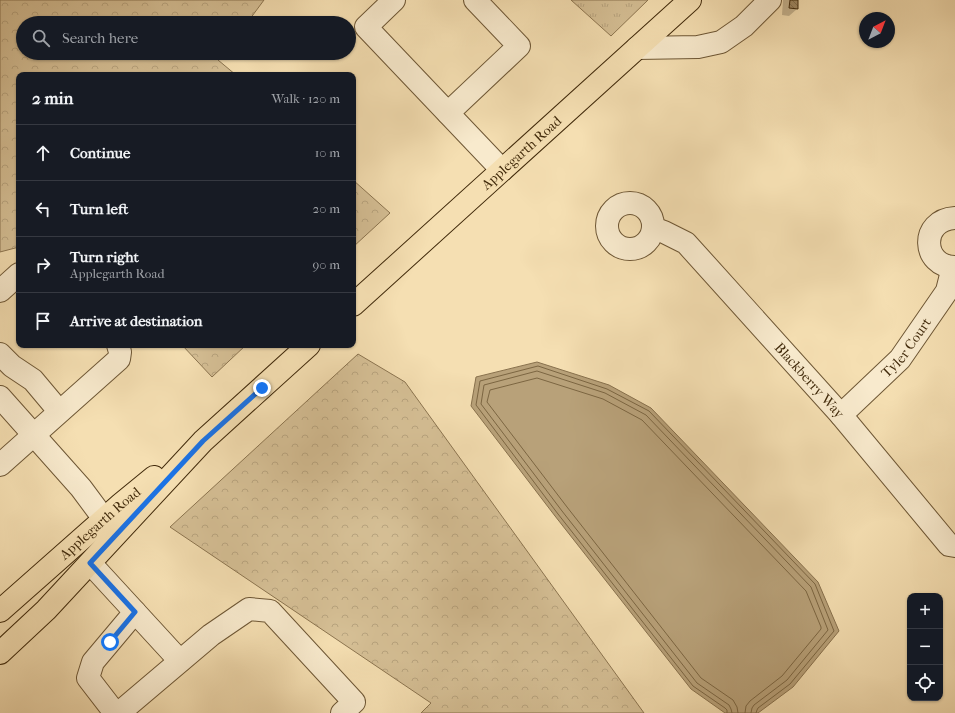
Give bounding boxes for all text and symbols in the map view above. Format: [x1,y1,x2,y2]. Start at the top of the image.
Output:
north arrow [859,12,895,48]
search box [16,16,356,60]
icon: search [30,27,52,49]
text: Search here [62,29,138,47]
text: 2 min [32,88,73,108]
text: Walk · 120 m [272,91,340,106]
street label: Applegarth Road [477,112,565,194]
icon: ahead [32,142,54,164]
text: Continue [70,144,130,162]
text: 10 m [315,145,340,160]
icon: left [32,198,54,220]
text: Turn left [70,200,128,218]
text: 20 m [313,201,340,216]
text: Turn right [70,248,139,266]
icon: right [32,254,54,276]
text: 90 m [312,257,340,272]
text: Applegarth Road [70,266,165,281]
icon: arrive [32,310,54,332]
text: Arrive at destination [70,312,202,330]
street label: Tyler Court [877,314,935,381]
street label: Blackberry Way [771,339,848,422]
route end [253,379,271,397]
street label: Applegarth Road [55,483,144,564]
map controls [907,593,943,701]
button: + [907,593,943,629]
button: − [907,629,943,665]
route start [101,633,119,651]
button: locate [907,665,943,701]

